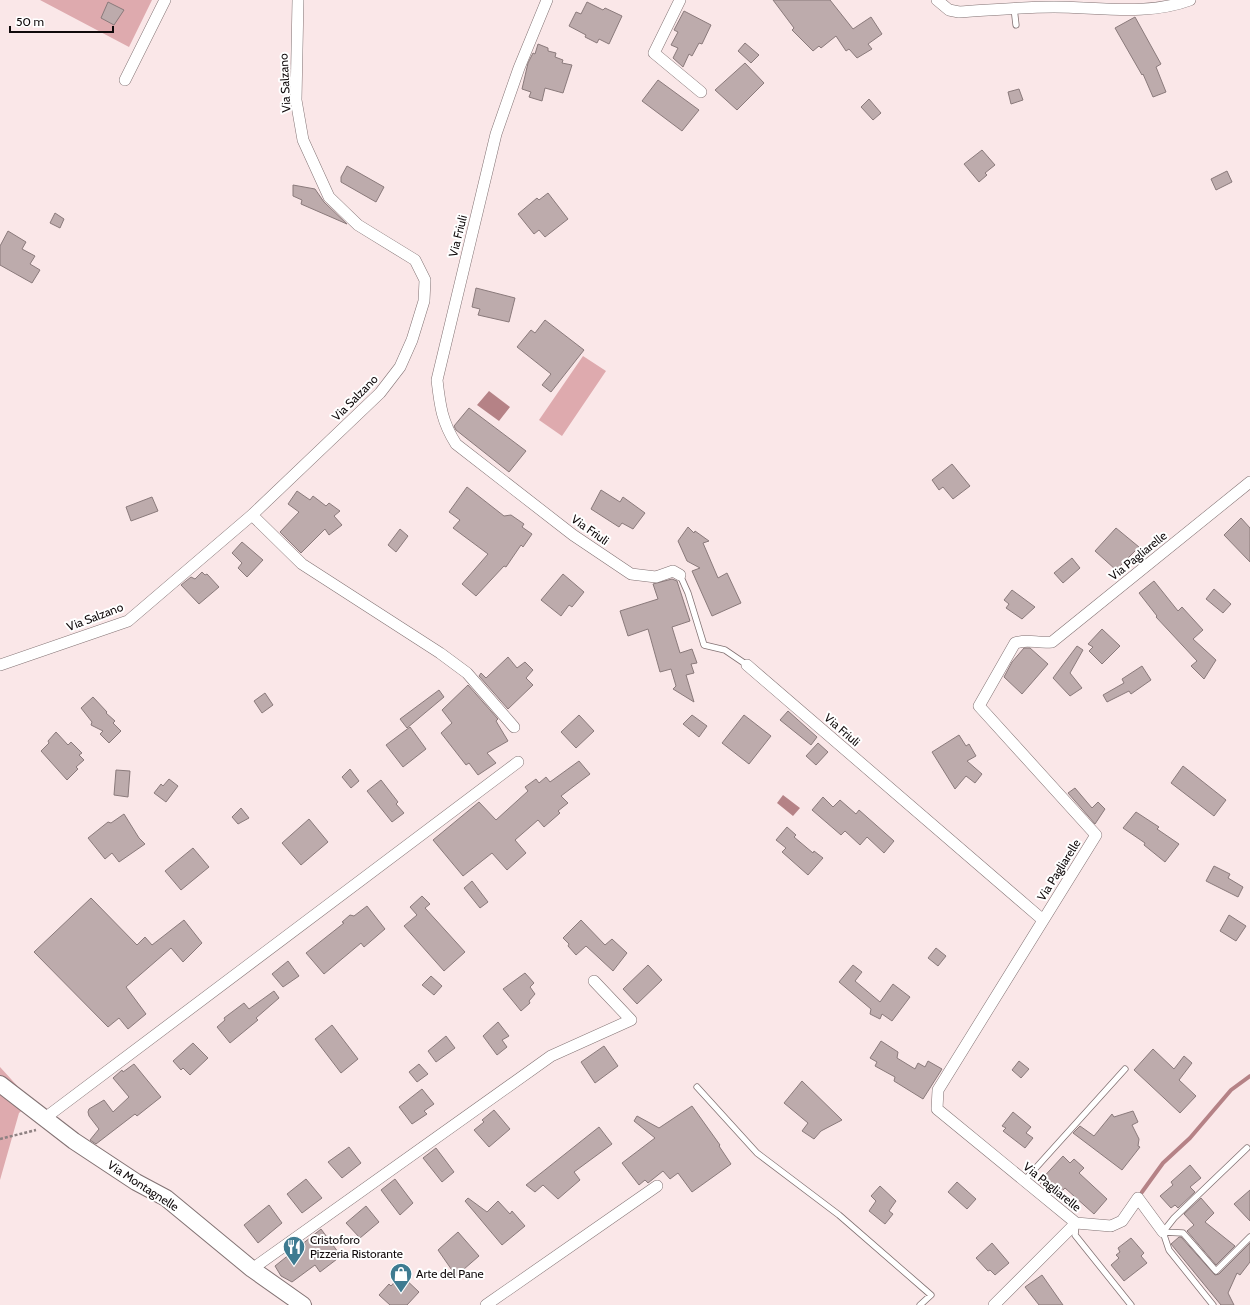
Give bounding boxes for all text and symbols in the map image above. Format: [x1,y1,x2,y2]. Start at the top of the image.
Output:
scale bar [10,8,113,34]
text: 50 m [16,14,44,29]
street label: Via Salzano [275,53,294,113]
street label: Via Friuli [445,213,470,258]
street label: Via Salzano [328,371,381,424]
street label: Via Friuli [569,511,612,548]
street label: Via Pagliarelle [1106,528,1170,583]
street label: Via Salzano [65,599,125,634]
street label: Via Friuli [821,710,863,749]
street label: Via Pagliarelle [1034,836,1083,903]
street label: Via Montagnelle [105,1157,182,1214]
street label: Via Pagliarelle [1020,1159,1084,1214]
place label: Cristoforo Pizzeria Ristorante [310,1232,403,1261]
restaurant icon: Cristoforo Pizzeria Ristorante [281,1234,307,1267]
shop icon: Arte del Pane [388,1261,414,1294]
place label: Arte del Pane [416,1266,484,1281]

